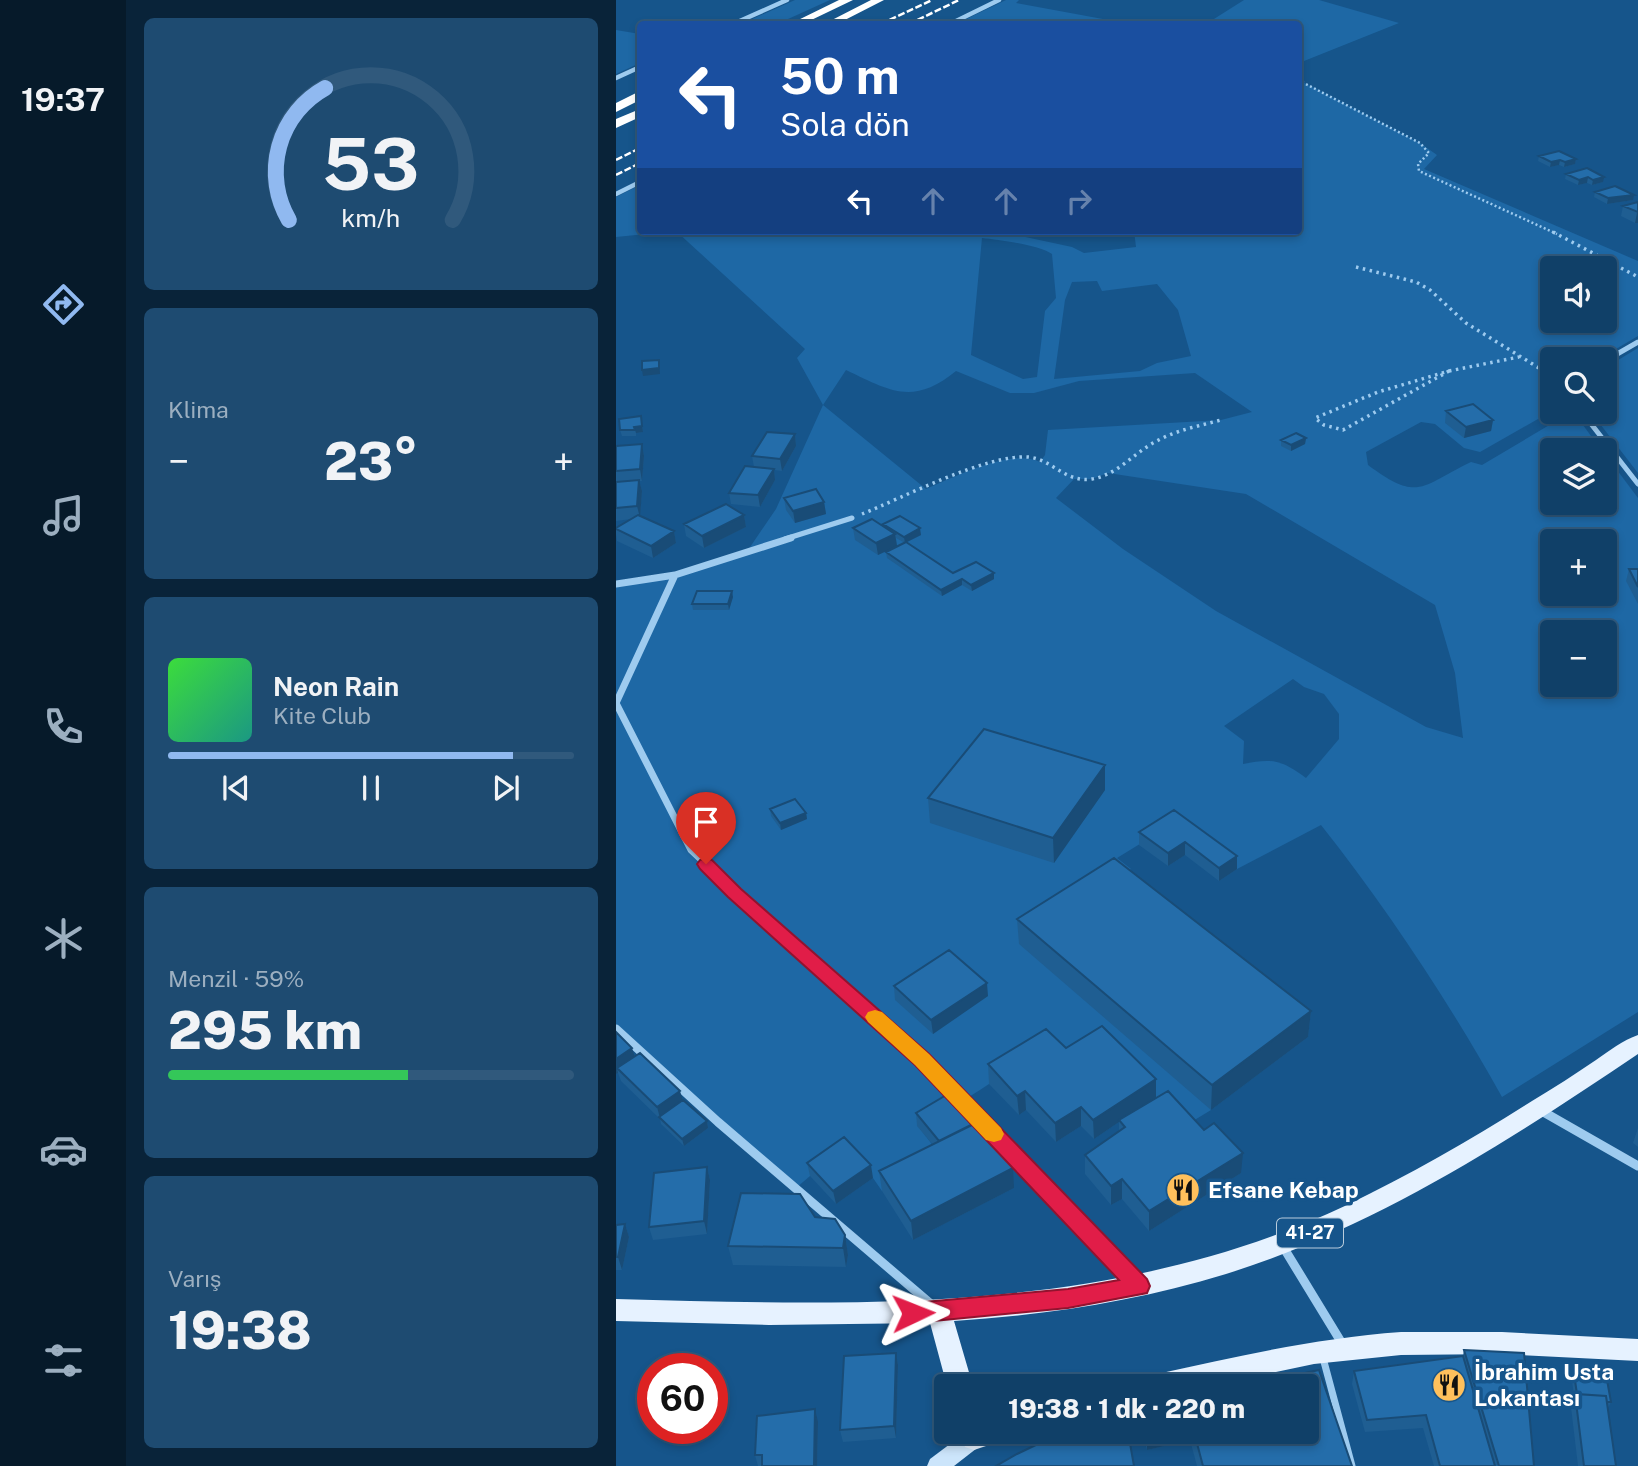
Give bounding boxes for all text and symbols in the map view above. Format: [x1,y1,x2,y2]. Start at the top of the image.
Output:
text: 50 m [780,47,900,105]
icon: left [665,49,756,140]
text: 19:37 [21,81,105,118]
text: Sola dön [780,106,910,143]
text: 53 [322,121,420,206]
icon: left [841,182,879,220]
icon: ahead [914,182,952,220]
icon: ahead [987,182,1025,220]
icon: right [1060,182,1098,220]
text: km/h [342,203,400,233]
map controls [1540,256,1617,697]
button: sound [1540,256,1617,333]
icon: directions [39,280,88,329]
button: search [1540,347,1617,424]
text: Klima [168,396,229,423]
text: 23° [324,431,418,492]
button: layers [1540,438,1617,515]
text: − [168,439,189,484]
text: + [553,439,574,484]
icon: music [39,491,88,540]
button: + [1540,529,1617,606]
button: − [1540,620,1617,697]
text: Neon Rain [273,671,399,702]
icon: phone [39,702,88,751]
text: Kite Club [273,702,371,729]
icon: previous [217,769,255,807]
icon: pause [352,769,390,807]
icon: next [487,769,525,807]
pin [676,792,736,864]
icon: arrive [687,803,725,841]
icon: climate [39,914,88,963]
text: Menzil · 59% [168,965,304,992]
text: 295 km [168,1000,362,1061]
icon: car [39,1125,88,1174]
restaurant icon: Efsane Kebap [1164,1171,1202,1209]
place label: Efsane Kebap [1208,1176,1359,1203]
road number: 41-27 [1277,1218,1343,1248]
text: Varış [168,1265,221,1292]
position arrow [876,1276,950,1350]
text: 19:38 [168,1300,312,1361]
icon: filters [39,1336,88,1385]
speed limit sign: 60 [637,1353,728,1444]
place label: İbrahim Usta Lokantası [1474,1358,1614,1411]
restaurant icon: İbrahim Usta Lokantası [1430,1366,1468,1404]
text: 19:38 · 1 dk · 220 m [1008,1393,1245,1424]

